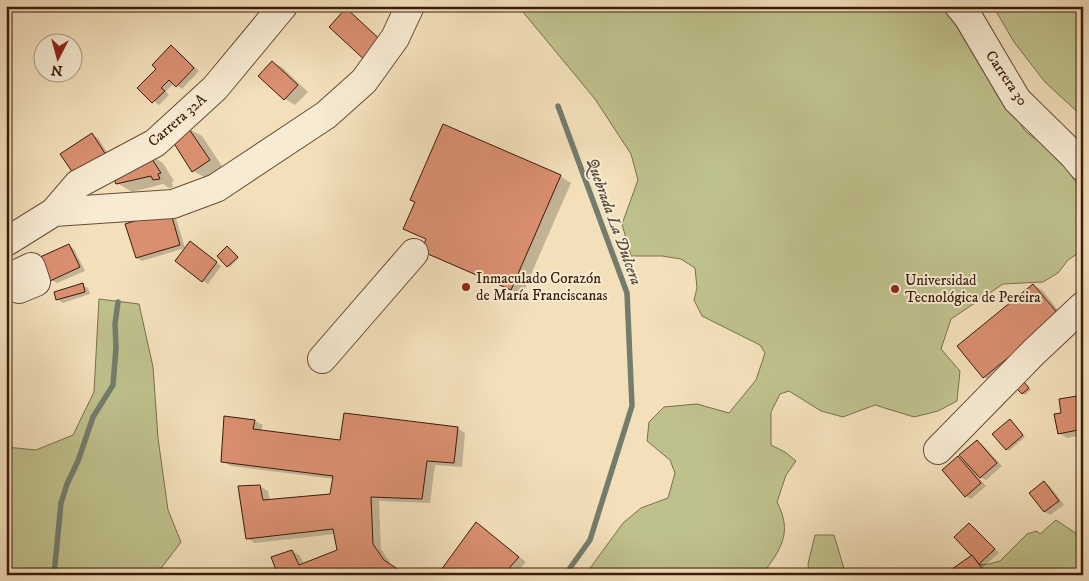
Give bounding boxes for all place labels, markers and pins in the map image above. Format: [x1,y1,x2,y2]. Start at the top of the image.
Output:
place label: Inmaculado Corazón de María Franciscanas [476,269,608,305]
place label: Universidad Tecnológica de Pereira [905,271,1041,307]
marker: Inmaculado Corazón de María Franciscanas [460,281,472,293]
marker: Universidad Tecnológica de Pereira [889,283,901,295]

